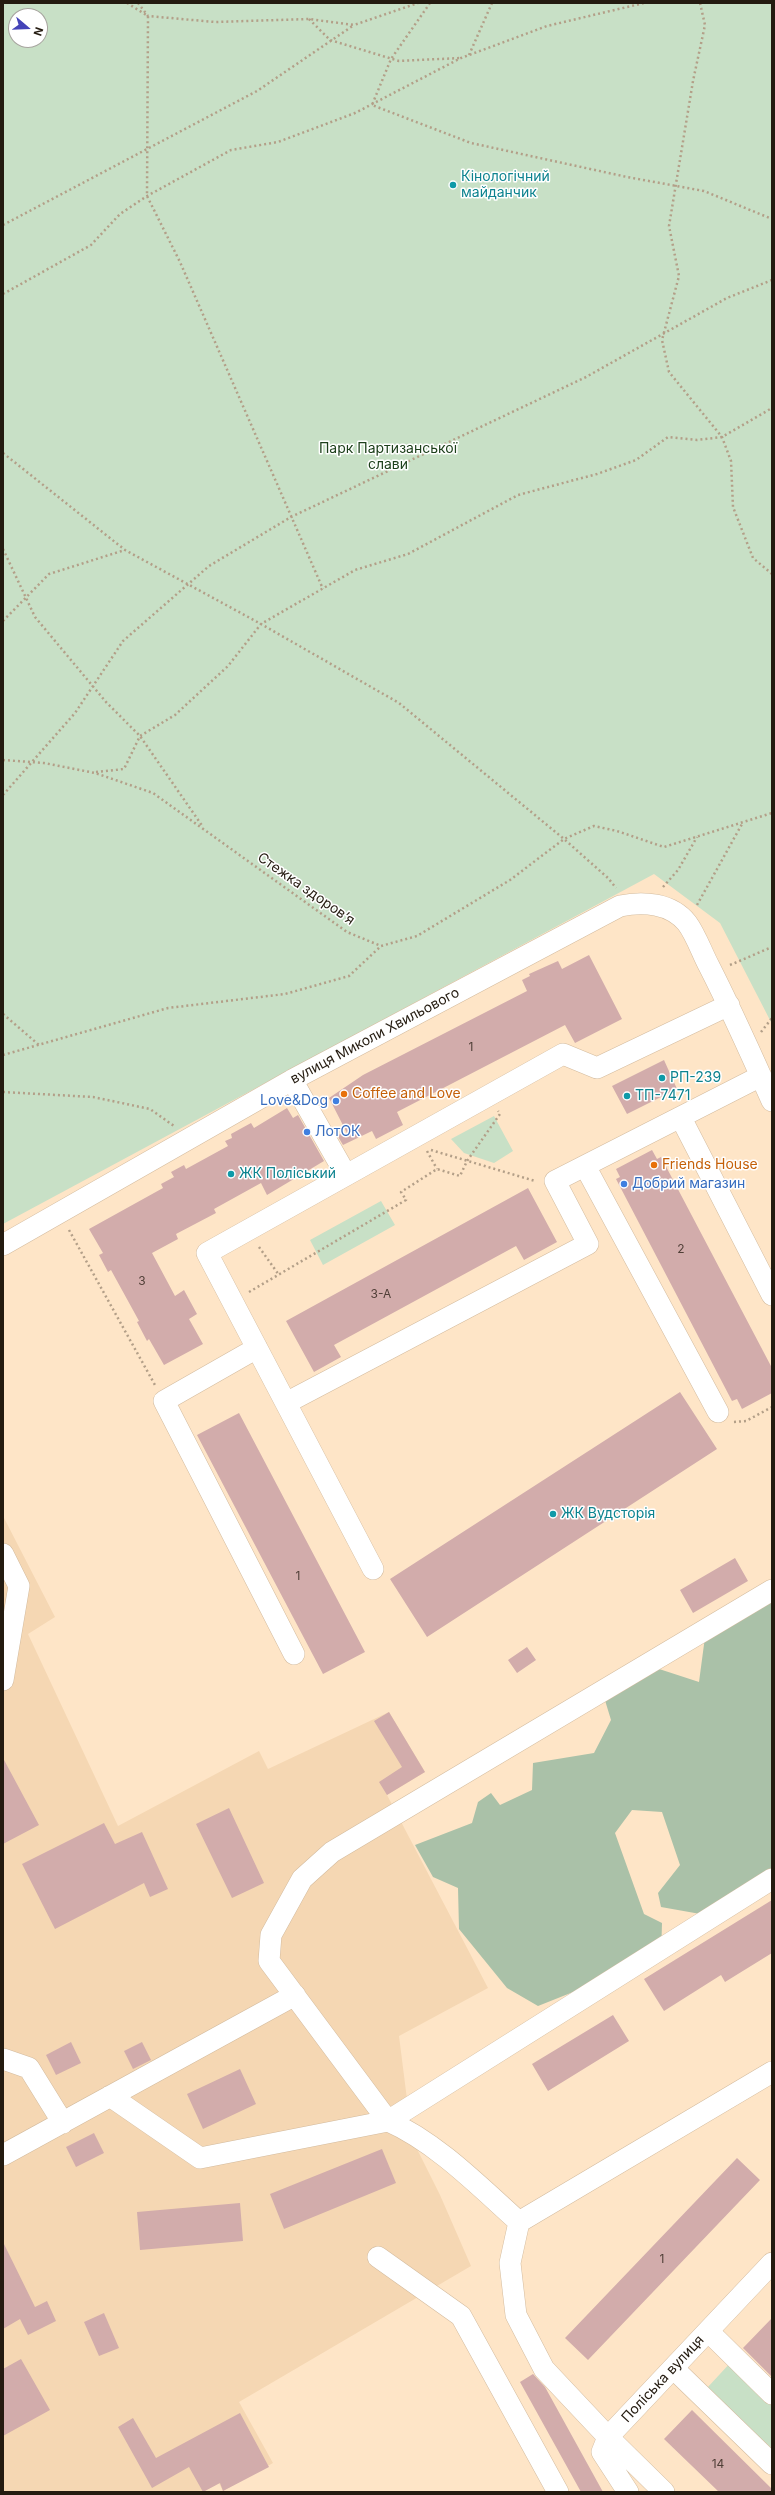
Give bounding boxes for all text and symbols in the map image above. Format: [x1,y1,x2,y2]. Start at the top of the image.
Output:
north arrow [8,8,48,48]
text: N [30,25,46,38]
place label: Кінологічний майданчик [461,169,550,202]
marker: Кінологічний майданчик [448,180,458,190]
park label: Парк Партизанської слави [319,441,457,474]
street label: Стежка здоров’я [254,849,358,929]
street label: вулиця Миколи Хвильового [288,984,462,1088]
house number: 1 [469,1040,473,1054]
place label: РП-239 [670,1070,721,1086]
marker: РП-239 [657,1073,667,1083]
place label: Coffee and Love [352,1086,461,1102]
place label: ТП-7471 [635,1088,690,1104]
marker: Coffee and Love [339,1089,349,1099]
marker: ТП-7471 [622,1091,632,1101]
place label: Love&Dog [260,1093,328,1109]
marker: Love&Dog [331,1096,341,1106]
place label: ЛотОК [315,1124,360,1140]
marker: ЛотОК [302,1127,312,1137]
place label: Friends House [662,1157,758,1173]
marker: Friends House [649,1160,659,1170]
place label: ЖК Поліський [239,1166,336,1182]
marker: ЖК Поліський [226,1169,236,1179]
place label: Добрий магазин [632,1176,745,1192]
marker: Добрий магазин [619,1179,629,1189]
house number: 2 [677,1242,685,1256]
house number: 3 [138,1274,146,1288]
house number: 3-А [371,1287,391,1301]
place label: ЖК Вудсторія [561,1506,655,1522]
marker: ЖК Вудсторія [548,1509,558,1519]
house number: 1 [296,1569,300,1583]
house number: 1 [660,2252,664,2266]
street label: Поліська вулиця [618,2332,708,2426]
house number: 14 [712,2457,724,2471]

